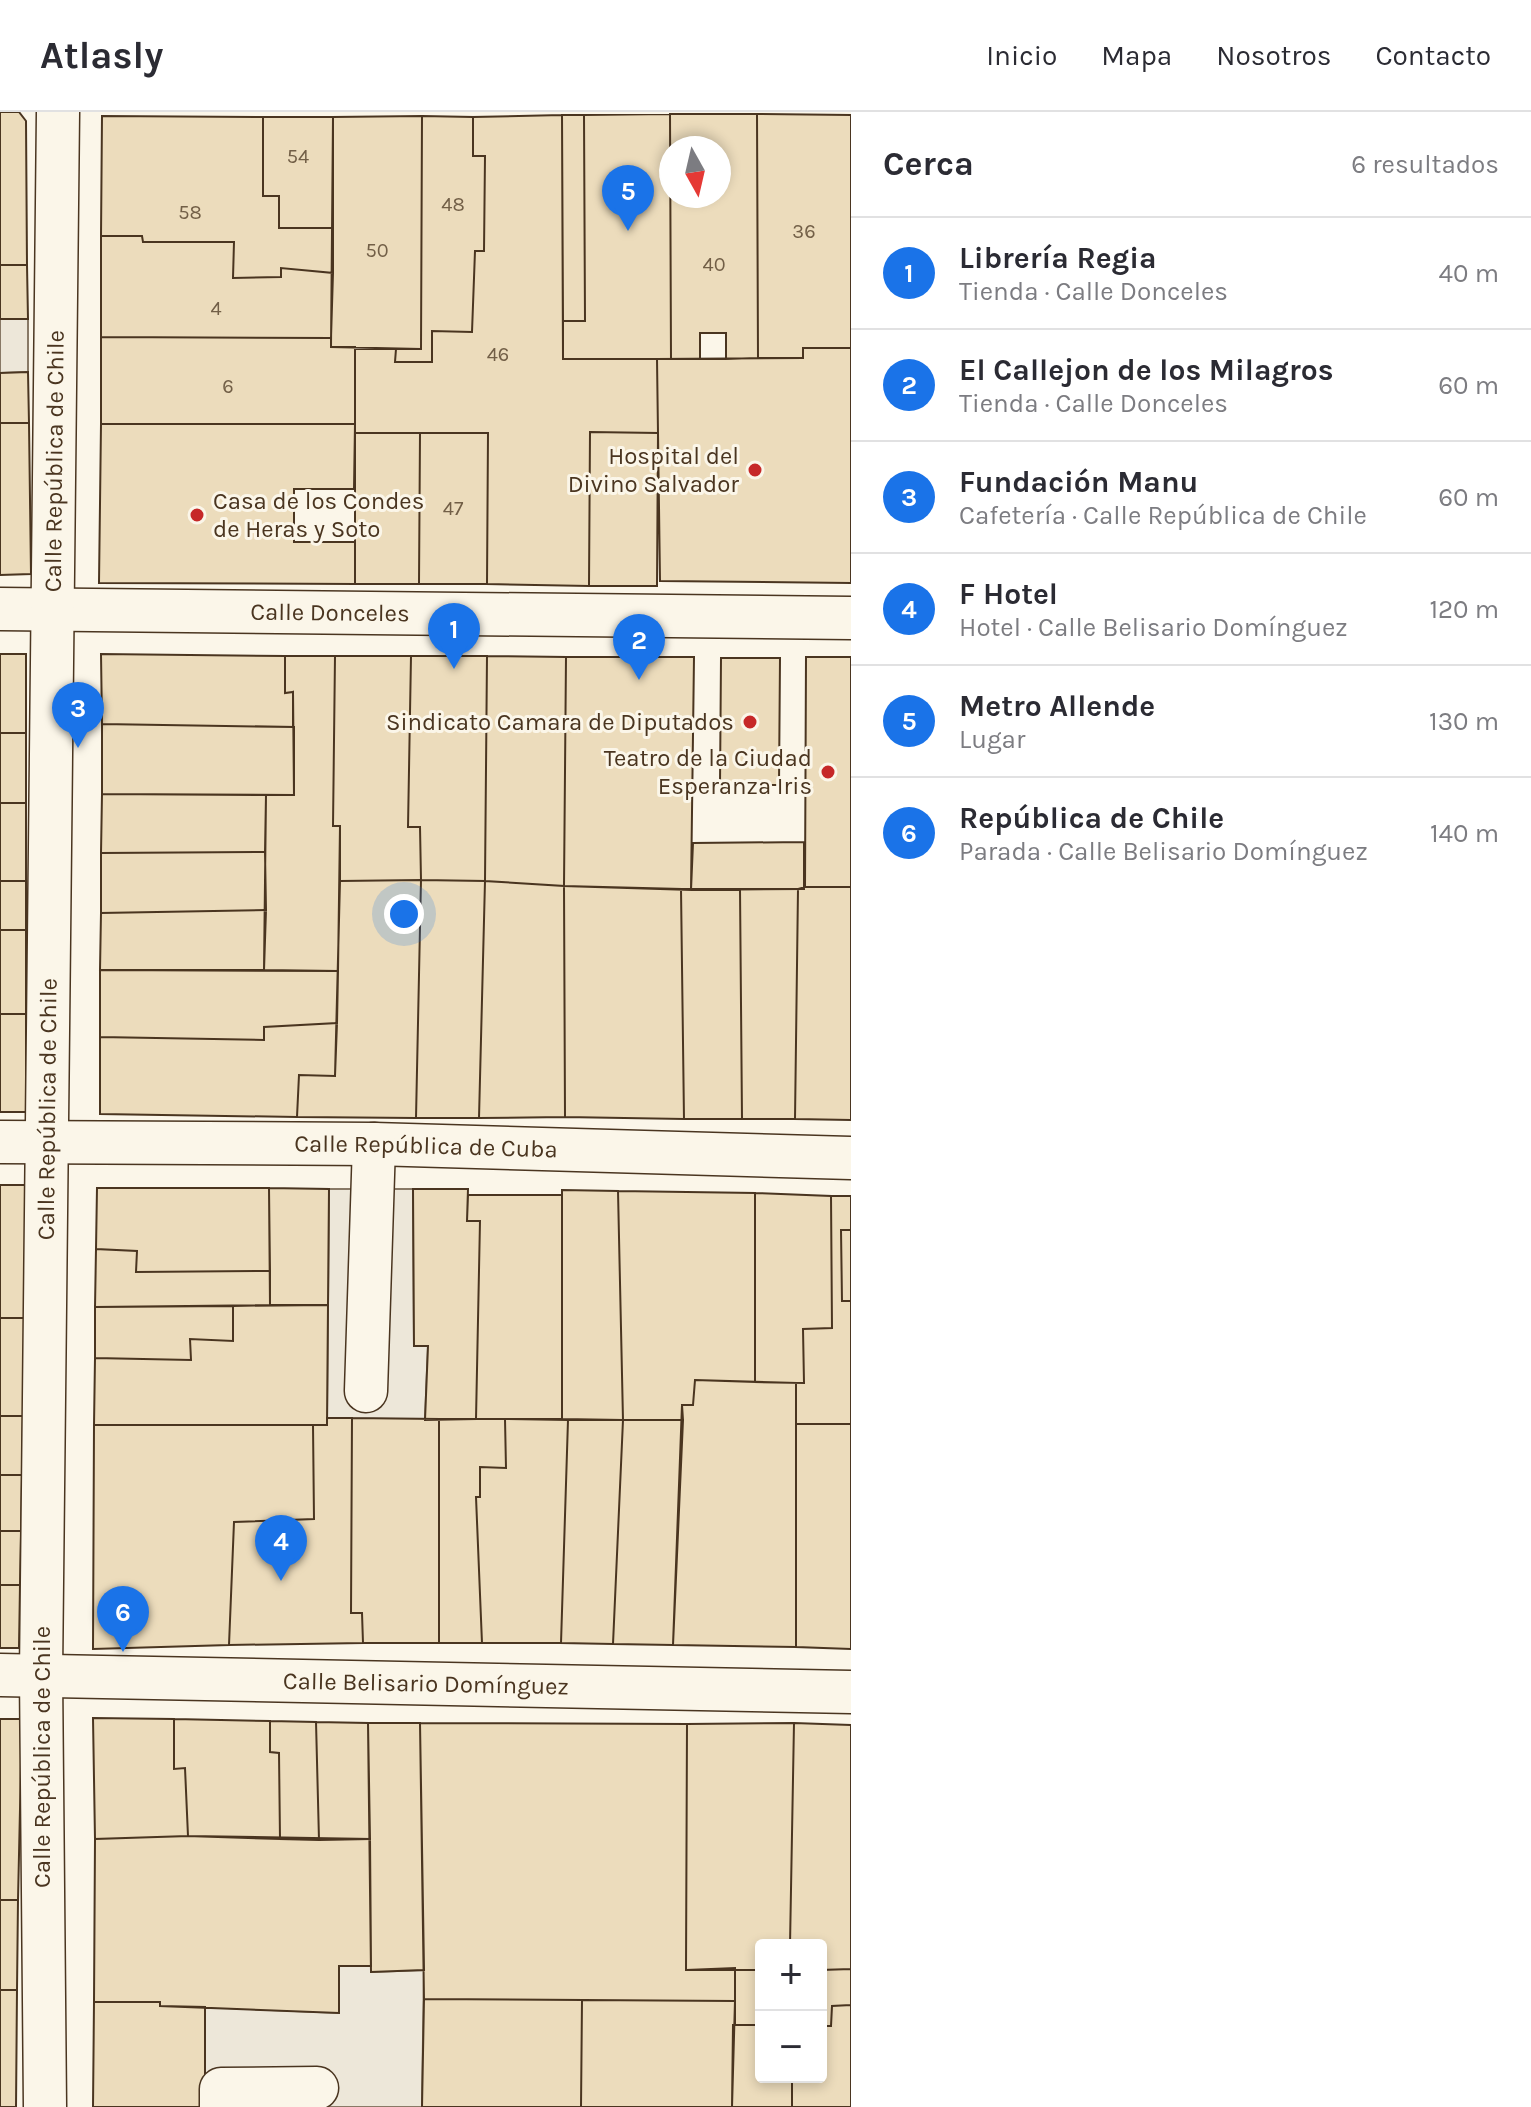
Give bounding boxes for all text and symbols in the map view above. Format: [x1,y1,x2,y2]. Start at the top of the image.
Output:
text: Atlasly [40,33,163,78]
text: Inicio [986,39,1057,72]
text: Mapa [1101,39,1172,72]
text: Nosotros [1216,39,1331,72]
text: Contacto [1375,39,1491,72]
north arrow [659,136,731,208]
text: Cerca [883,144,974,184]
house number: 54 [287,145,309,168]
text: 6 resultados [1351,149,1499,180]
pin: 5 [602,165,654,231]
house number: 48 [441,193,465,216]
house number: 58 [178,201,202,224]
house number: 36 [792,220,816,243]
house number: 50 [365,239,389,262]
text: Librería Regia [959,240,1157,276]
house number: 40 [702,253,726,276]
text: 1 [904,258,914,289]
text: 40 m [1439,258,1499,289]
text: Tienda · Calle Donceles [959,276,1228,307]
house number: 4 [210,297,222,320]
street label: Calle República de Chile [39,330,70,592]
house number: 46 [487,343,509,366]
text: El Callejon de los Milagros [959,352,1334,388]
text: 2 [901,370,917,401]
text: 60 m [1438,370,1499,401]
house number: 6 [222,375,234,398]
text: Tienda · Calle Donceles [959,388,1228,419]
place label: Hospital del Divino Salvador [568,442,739,498]
marker: Hospital del Divino Salvador [746,461,764,479]
text: Fundación Manu [959,464,1198,500]
text: 3 [901,482,917,513]
text: 60 m [1438,482,1499,513]
place label: Casa de los Condes de Heras y Soto [213,487,424,543]
house number: 47 [443,497,464,520]
text: Cafetería · Calle República de Chile [959,500,1367,531]
marker: Casa de los Condes de Heras y Soto [188,506,206,524]
text: F Hotel [959,576,1058,612]
text: 4 [901,594,917,625]
text: 120 m [1429,594,1499,625]
street label: Calle Donceles [250,598,410,627]
pin: 1 [428,603,480,669]
text: Hotel · Calle Belisario Domínguez [959,612,1348,643]
pin: 2 [613,614,665,680]
pin: 3 [52,682,104,748]
text: Metro Allende [959,688,1155,724]
text: 5 [901,706,917,737]
text: 130 m [1429,706,1499,737]
place label: Sindicato Camara de Diputados [386,708,734,736]
marker: Sindicato Camara de Diputados [741,713,759,731]
text: Lugar [959,724,1025,755]
place label: Teatro de la Ciudad Esperanza Iris [604,744,812,800]
marker: Teatro de la Ciudad Esperanza Iris [819,763,837,781]
text: República de Chile [959,800,1224,836]
text: 6 [901,818,917,849]
text: 140 m [1430,818,1499,849]
text: Parada · Calle Belisario Domínguez [959,836,1368,867]
your location [384,894,424,934]
street label: Calle República de Chile [32,978,63,1240]
street label: Calle República de Cuba [294,1130,558,1163]
pin: 4 [255,1515,307,1581]
pin: 6 [97,1586,149,1652]
street label: Calle República de Chile [28,1626,56,1888]
street label: Calle Belisario Domínguez [283,1667,569,1700]
map controls [755,1939,827,2083]
button: + [755,1939,827,2011]
button: − [755,2011,827,2083]

